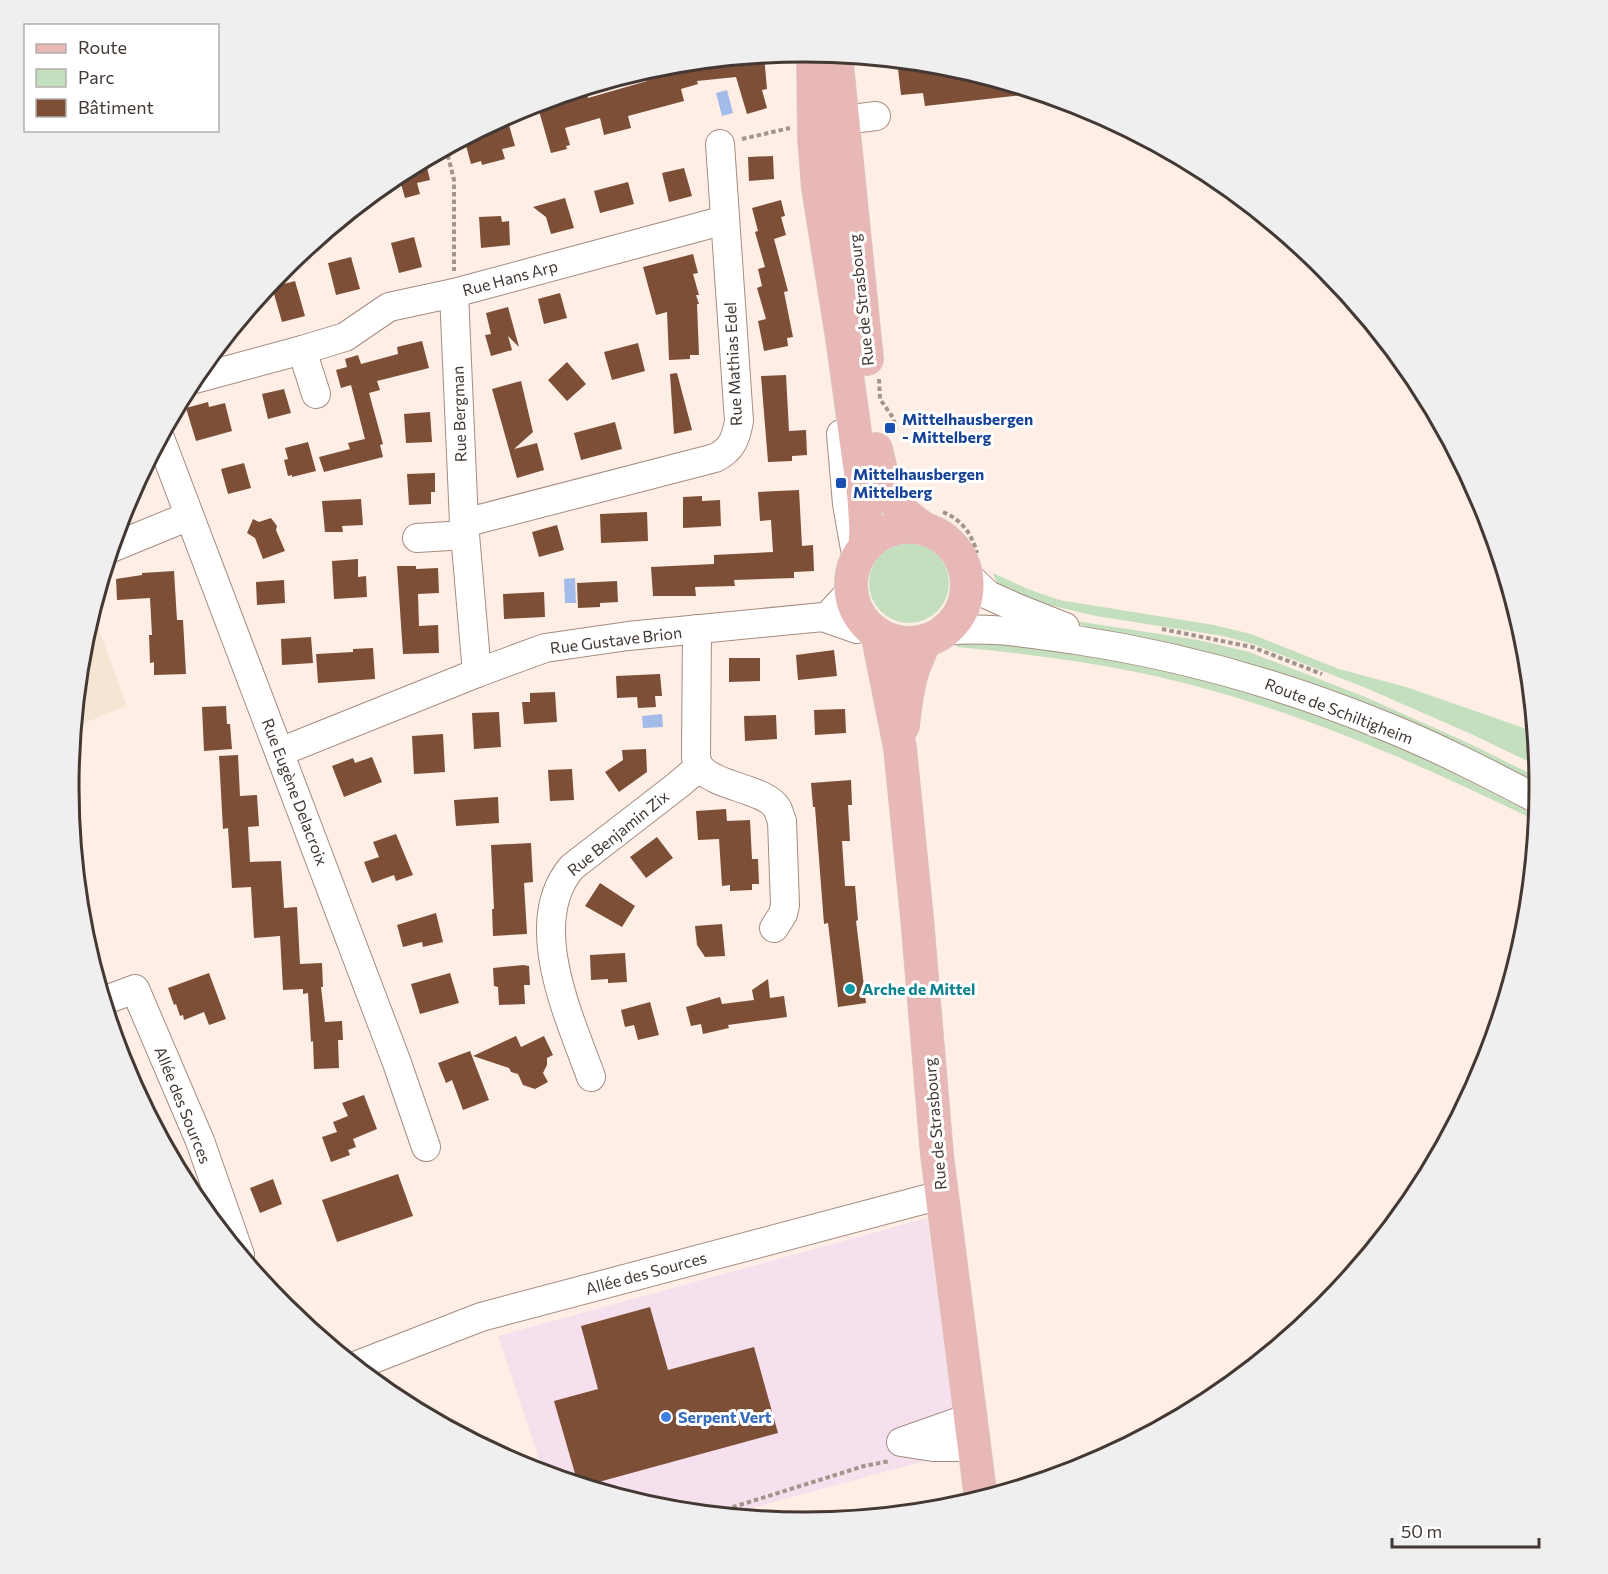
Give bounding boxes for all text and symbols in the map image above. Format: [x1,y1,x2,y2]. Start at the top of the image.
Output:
legend [24,24,219,132]
text: Route [78,36,127,58]
text: Parc [78,66,115,88]
text: Bâtiment [78,96,154,118]
street label: Rue de Strasbourg [844,233,877,367]
street label: Rue Hans Arp [460,256,560,299]
street label: Rue Mathias Edel [720,301,745,427]
street label: Rue Bergman [447,366,470,463]
place label: Mittelhausbergen - Mittelberg [902,409,1033,446]
marker: Mittelhausbergen - Mittelberg [883,421,897,435]
place label: Mittelhausbergen Mittelberg [853,464,984,501]
marker: Mittelhausbergen Mittelberg [834,476,848,490]
street label: Rue Gustave Brion [549,622,683,657]
street label: Route de Schiltigheim [1262,674,1416,748]
street label: Rue Eugène Delacroix [259,716,332,868]
street label: Rue Benjamin Zix [563,786,673,879]
place label: Arche de Mittel [862,979,975,998]
marker: Arche de Mittel [843,982,857,996]
street label: Allée des Sources [151,1043,216,1166]
street label: Rue de Strasbourg [919,1057,950,1191]
street label: Allée des Sources [583,1247,709,1298]
place label: Serpent Vert [678,1407,772,1426]
marker: Serpent Vert [659,1410,673,1424]
scale bar [1392,1511,1539,1549]
text: 50 m [1401,1520,1442,1542]

